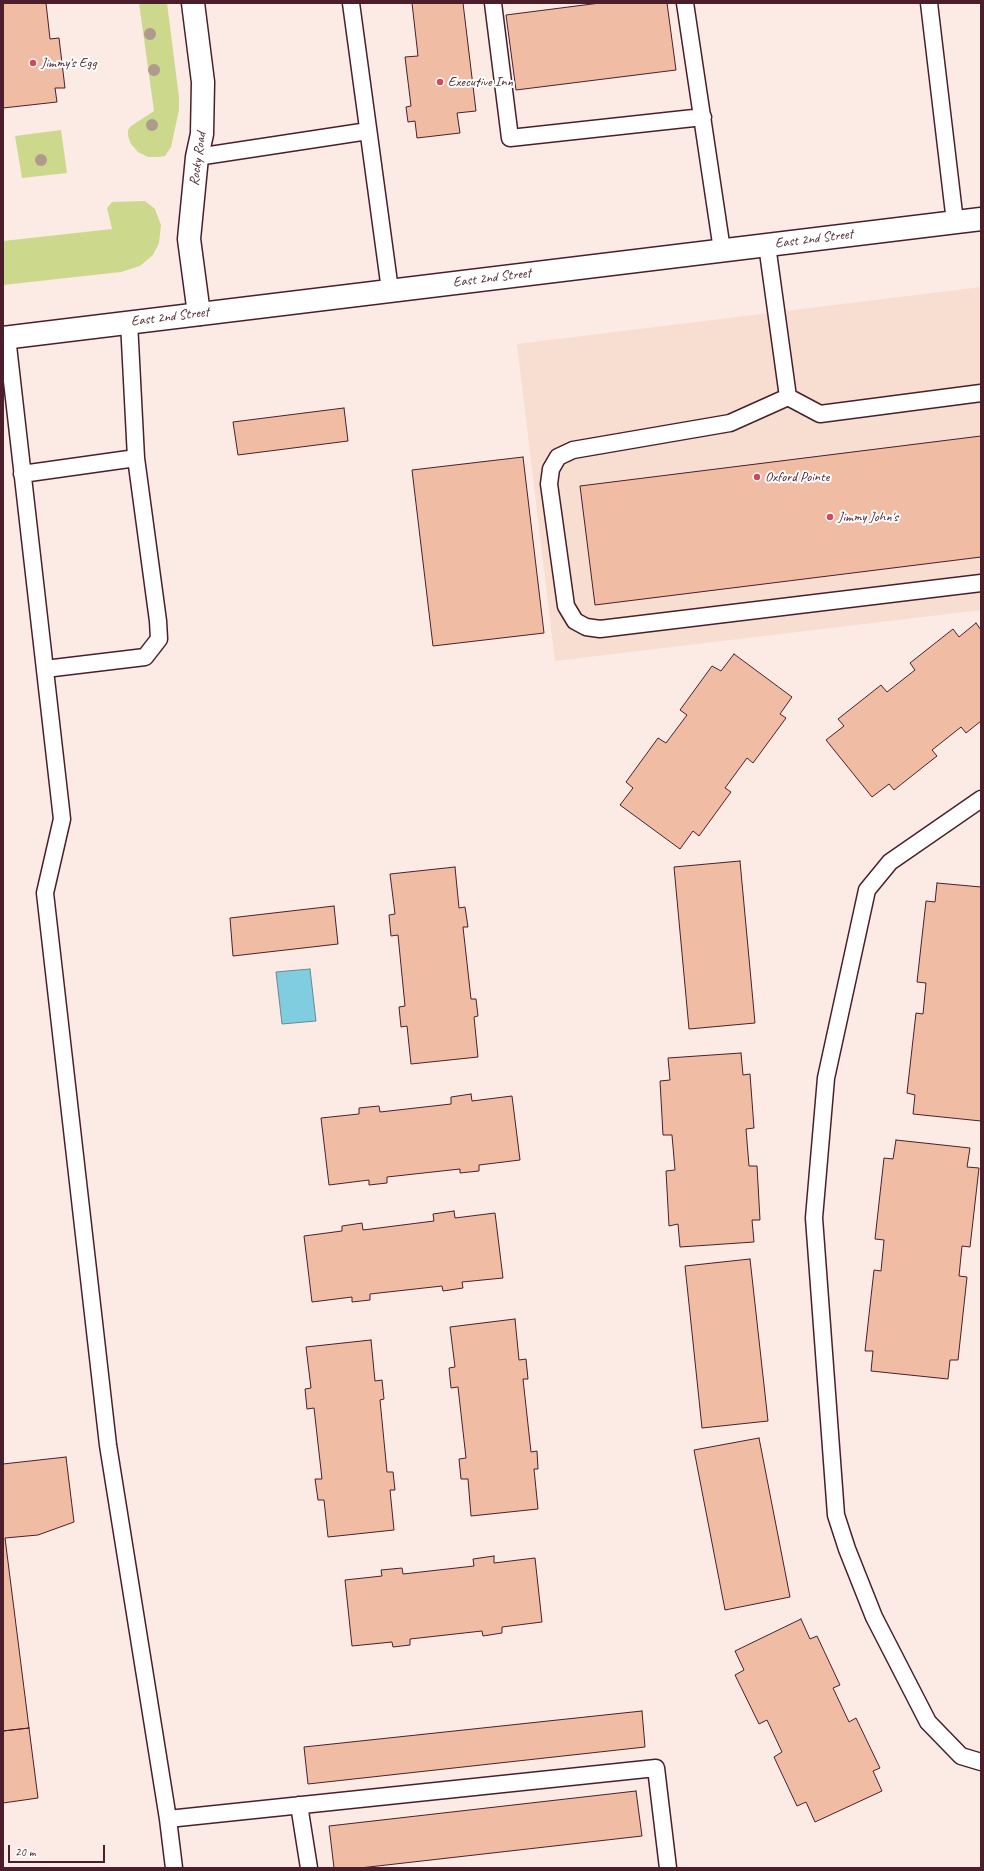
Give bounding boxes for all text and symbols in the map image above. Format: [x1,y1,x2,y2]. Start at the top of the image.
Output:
place label: Jimmy's Egg [41,55,96,71]
marker: Jimmy's Egg [28,58,38,68]
place label: Executive Inn [448,74,513,90]
marker: Executive Inn [435,77,445,87]
street label: Rocky Road [186,131,210,187]
street label: East 2nd Street [774,226,854,252]
street label: East 2nd Street [452,265,532,291]
street label: East 2nd Street [130,304,210,330]
place label: Oxford Pointe [765,469,829,485]
marker: Oxford Pointe [752,472,762,482]
place label: Jimmy John's [838,509,898,525]
marker: Jimmy John's [825,512,835,522]
scale bar [10,1837,107,1863]
text: 20 m [15,1844,35,1860]

